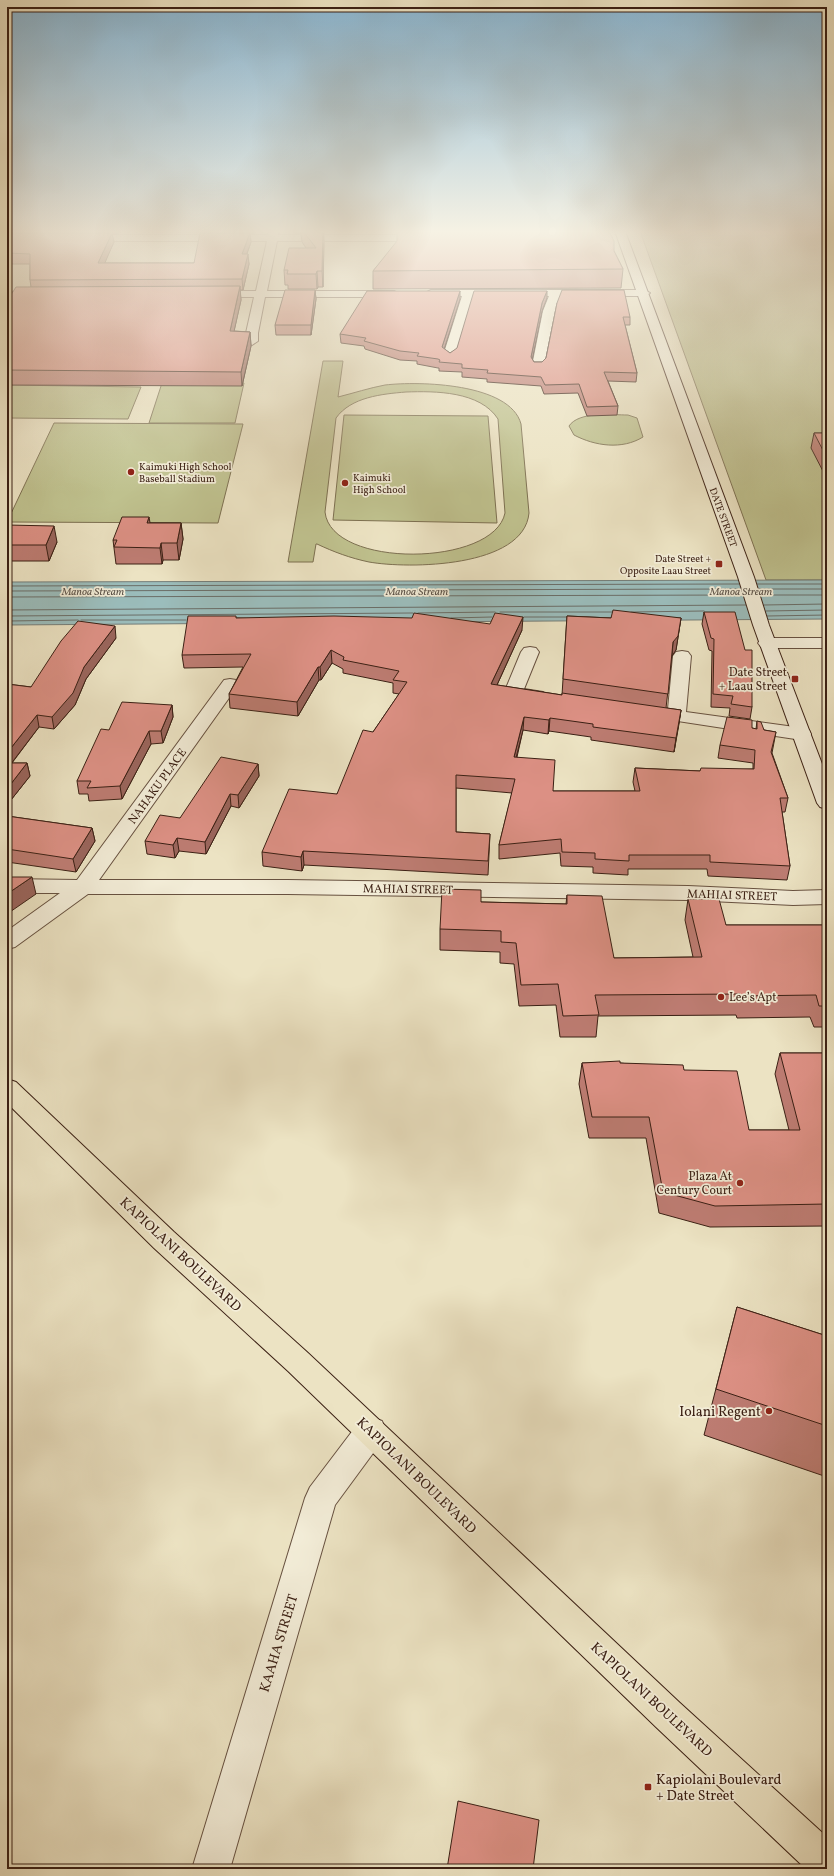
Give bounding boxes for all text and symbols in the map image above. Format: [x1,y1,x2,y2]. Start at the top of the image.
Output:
place label: Kaimuki High School Baseball Stadium [139,460,232,486]
marker: Kaimuki High School Baseball Stadium [126,467,136,477]
place label: Kaimuki High School [353,471,406,497]
marker: Kaimuki High School [340,478,350,488]
street label: DATE STREET [706,486,740,549]
place label: Date Street + Opposite Laau Street [620,552,711,578]
marker: Date Street + Opposite Laau Street [714,559,724,569]
water label: Manoa Stream [61,585,125,600]
water label: Manoa Stream [385,585,449,600]
water label: Manoa Stream [709,585,773,600]
place label: Date Street + Laau Street [719,665,787,695]
marker: Date Street + Laau Street [790,674,800,684]
street label: NAHAKU PLACE [125,746,191,828]
street label: MAHIAI STREET [363,881,453,899]
street label: MAHIAI STREET [687,886,777,906]
place label: Lee’s Apt [729,990,776,1006]
marker: Lee’s Apt [716,992,726,1002]
place label: Plaza At Century Court [657,1169,732,1199]
marker: Plaza At Century Court [735,1178,745,1188]
street label: KAPIOLANI BOULEVARD [115,1193,245,1317]
place label: Iolani Regent [679,1403,761,1422]
marker: Iolani Regent [764,1406,774,1416]
street label: KAPIOLANI BOULEVARD [352,1414,480,1539]
street label: KAAHA STREET [255,1592,303,1695]
street label: KAPIOLANI BOULEVARD [586,1638,716,1762]
place label: Kapiolani Boulevard + Date Street [656,1771,782,1806]
marker: Kapiolani Boulevard + Date Street [643,1782,653,1792]

